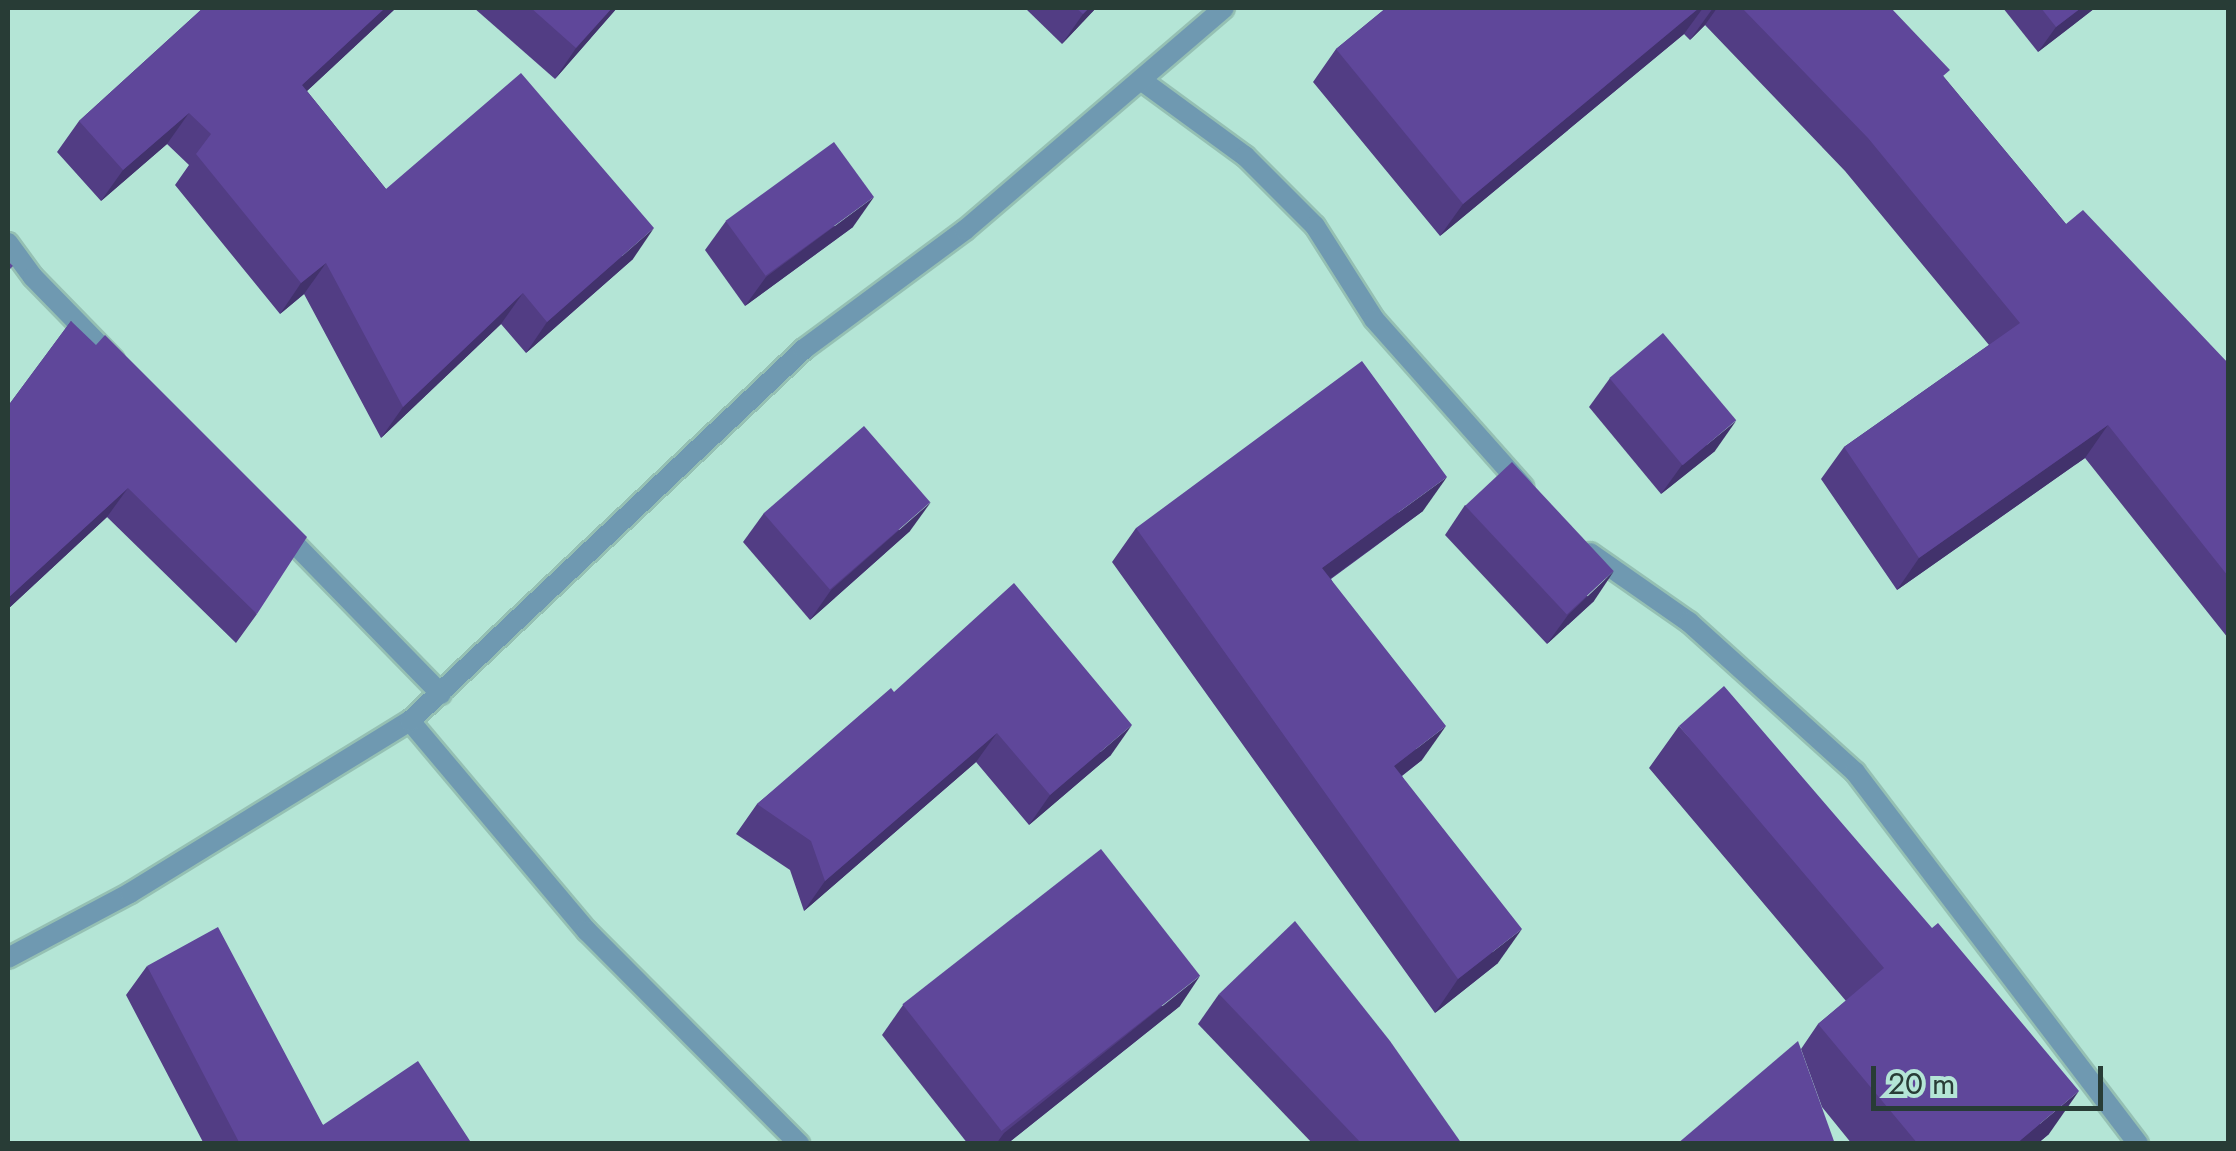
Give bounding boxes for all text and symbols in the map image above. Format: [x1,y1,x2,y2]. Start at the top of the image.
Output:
scale bar [1876,1046,2108,1108]
text: 20 m [1888,1062,1955,1105]

